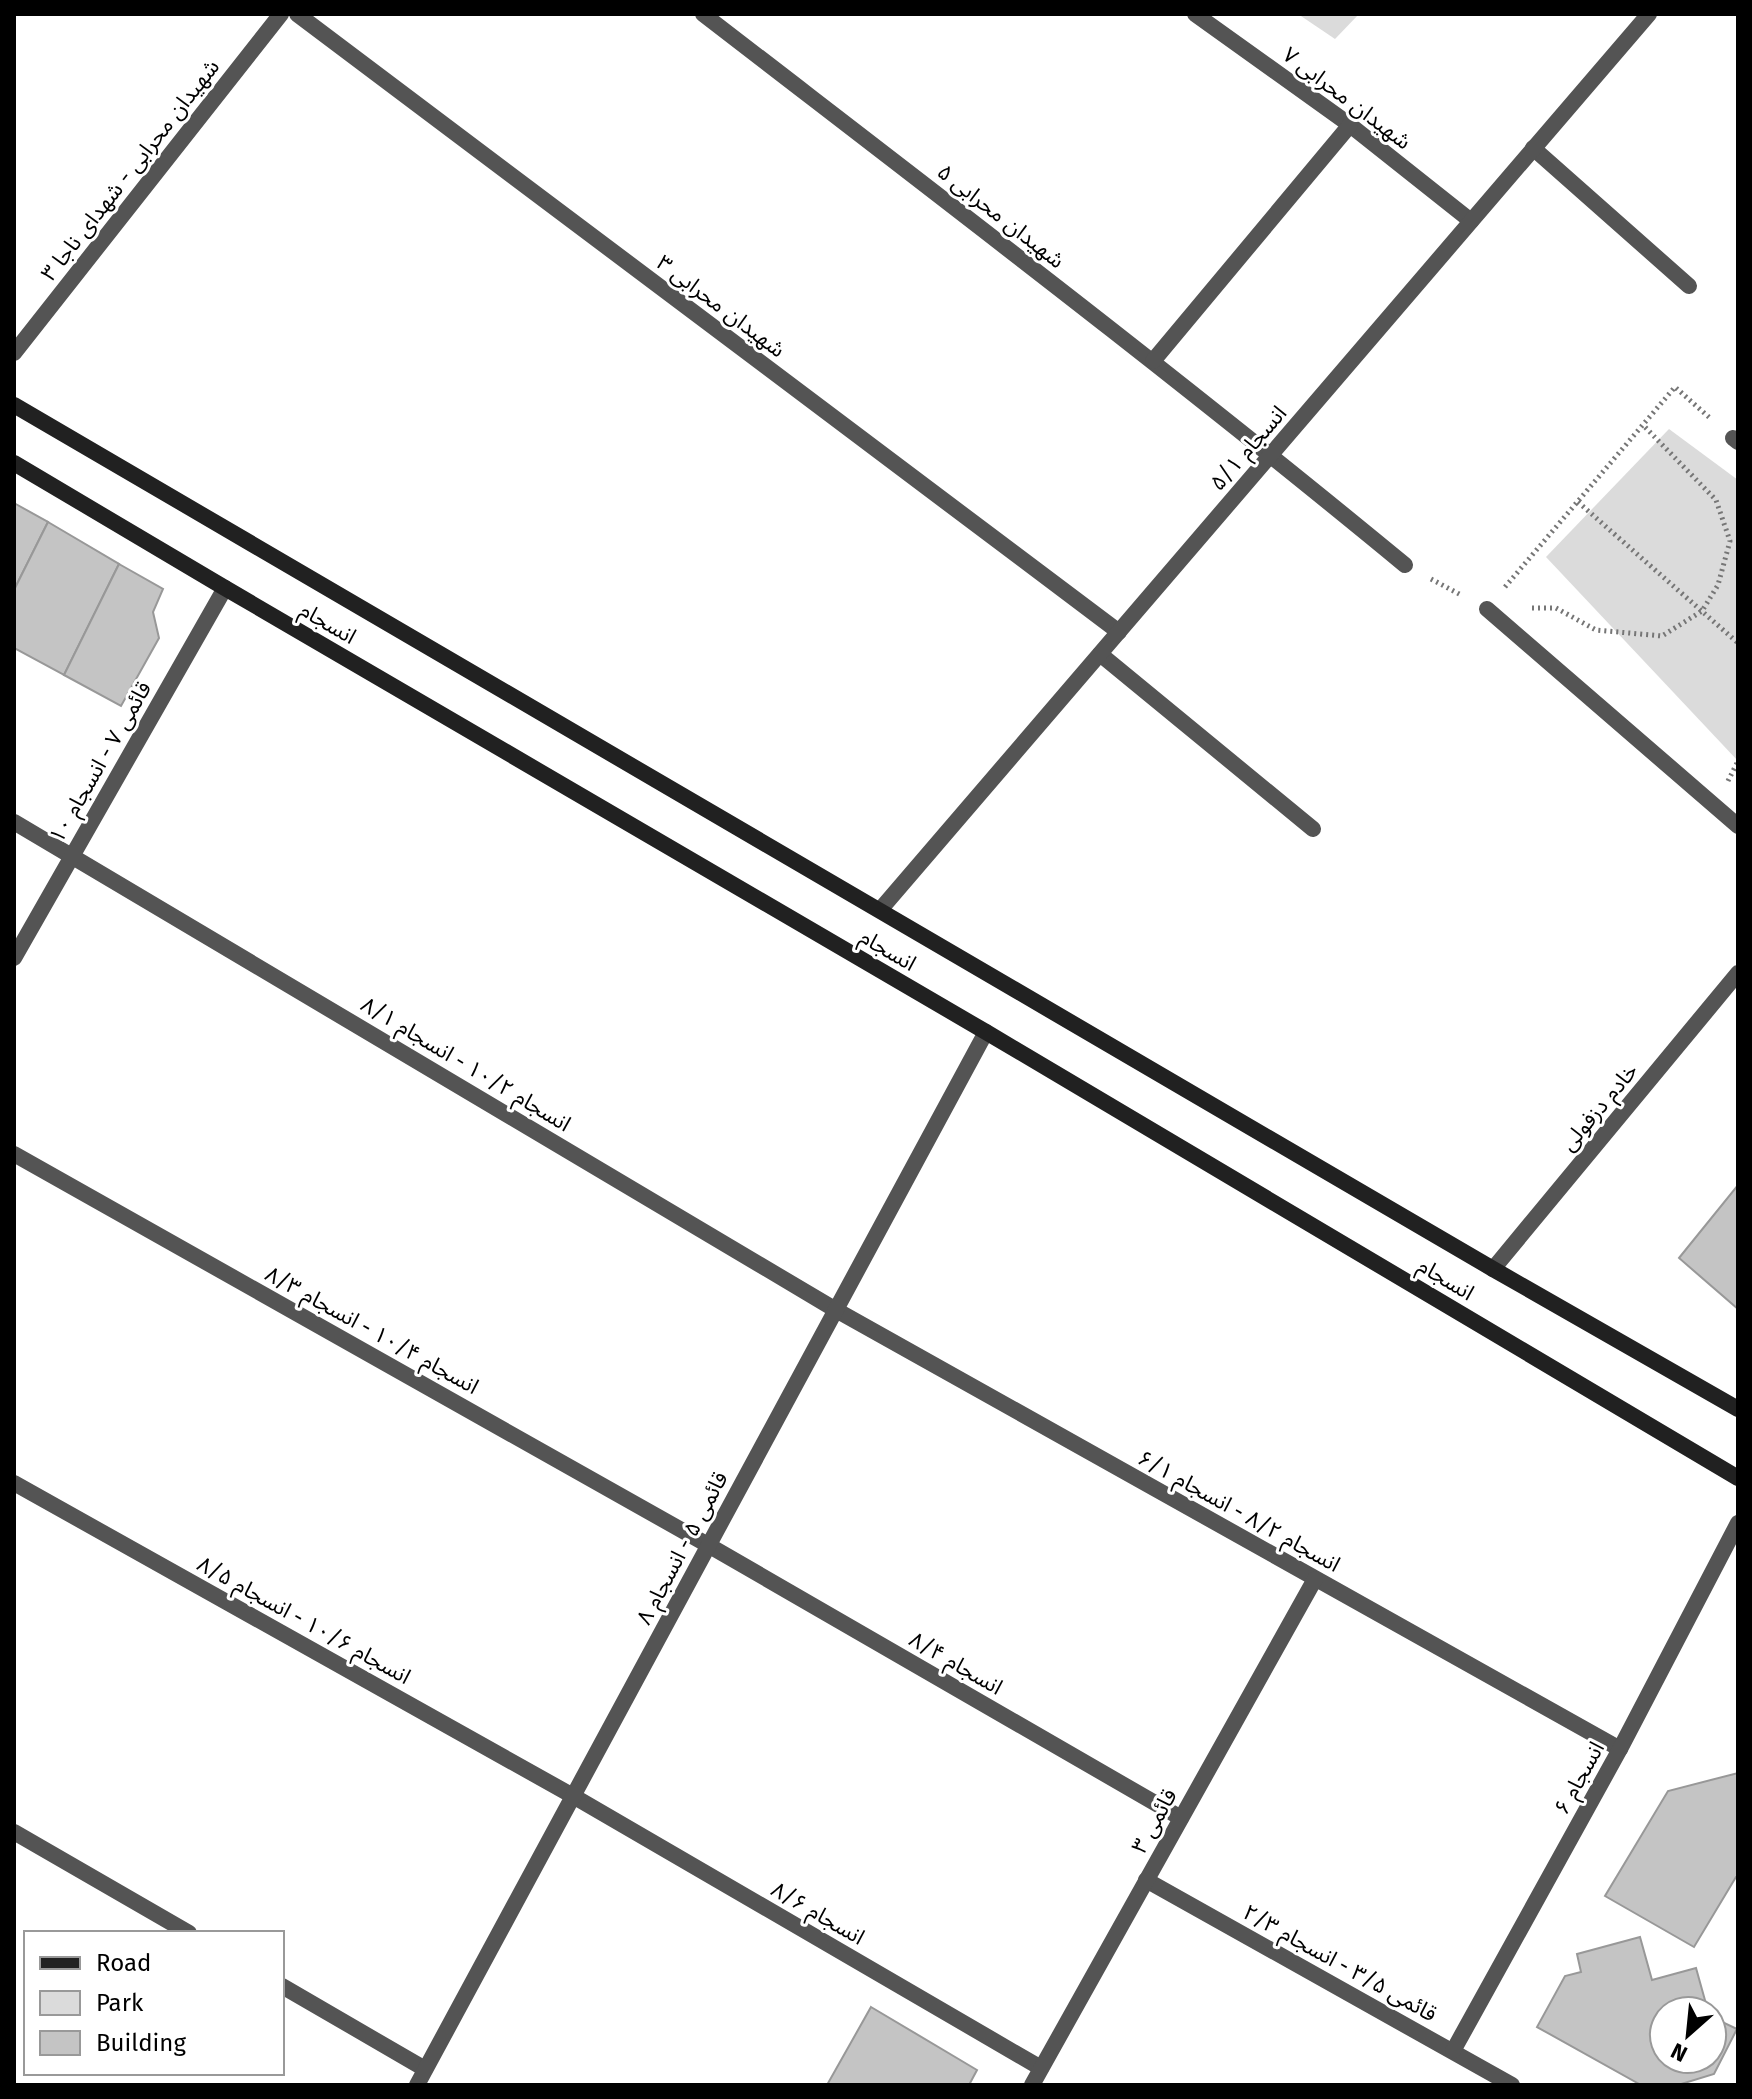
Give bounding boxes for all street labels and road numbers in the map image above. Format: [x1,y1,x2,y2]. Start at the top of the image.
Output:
street label: شهیدان محرابی ۷ [1277,41,1417,155]
street label: شهیدان محرابی - شهدای ناجا ۳ [35,54,225,286]
street label: شهیدان محرابی ۵ [932,158,1070,274]
street label: شهیدان محرابی ۳ [651,249,791,363]
street label: انسجام ۵/۱ [1204,400,1294,498]
street label: انسجام [293,596,361,653]
street label: قائمی ۷ - انسجام ۱۰ [43,676,160,849]
street label: انسجام [853,923,921,980]
street label: انسجام ۱۰/۲ - انسجام ۸/۱ [355,991,576,1140]
street label: خادم دزفولی [1554,1058,1646,1158]
street label: انسجام [1411,1252,1479,1309]
street label: انسجام ۱۰/۴ - انسجام ۸/۳ [259,1260,483,1403]
street label: انسجام ۸/۲ - انسجام ۶/۱ [1132,1444,1345,1581]
street label: قائمی ۵ - انسجام ۸ [630,1467,736,1631]
street label: انسجام ۱۰/۶ - انسجام ۸/۵ [191,1550,415,1693]
street label: انسجام ۸/۴ [903,1625,1008,1703]
street label: انسجام ۶ [1548,1737,1613,1821]
street label: قائمی ۳ [1125,1784,1183,1858]
street label: انسجام ۸/۶ [765,1875,870,1953]
street label: قائمی ۳/۵ - انسجام ۲/۳ [1237,1898,1442,2030]

